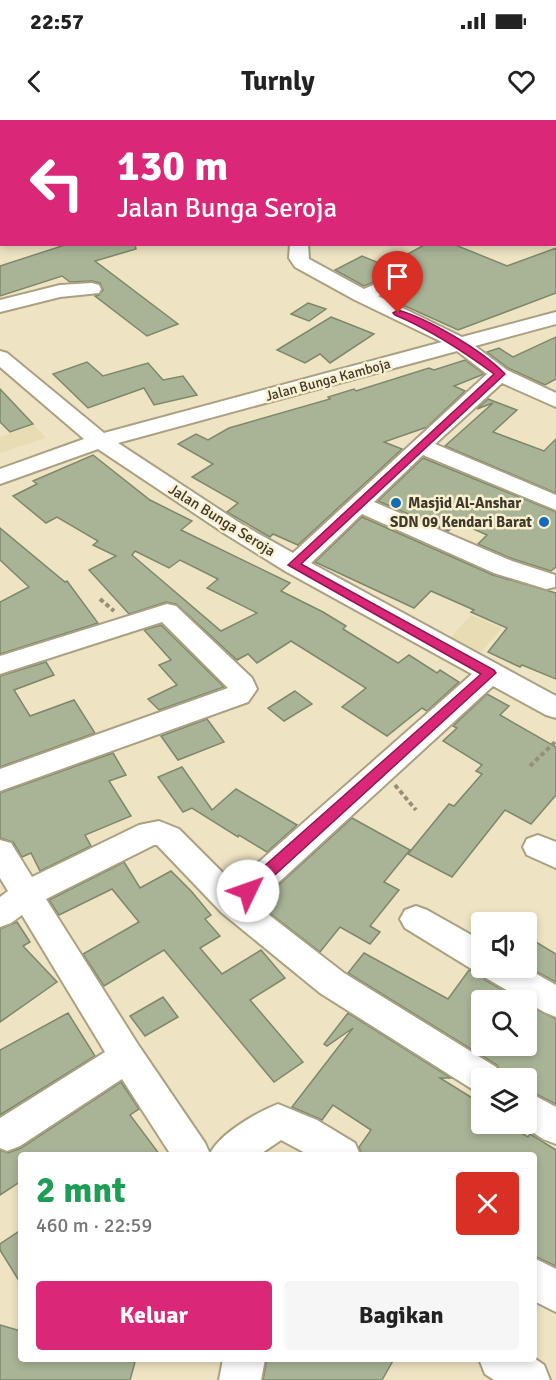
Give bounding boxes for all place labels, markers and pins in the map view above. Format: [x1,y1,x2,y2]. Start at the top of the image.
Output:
pin [372,251,423,313]
place label: Masjid Al-Anshar [408,494,521,512]
marker: Masjid Al-Anshar [389,496,403,510]
place label: SDN 09 Kendari Barat [390,513,532,531]
marker: SDN 09 Kendari Barat [537,515,551,529]

